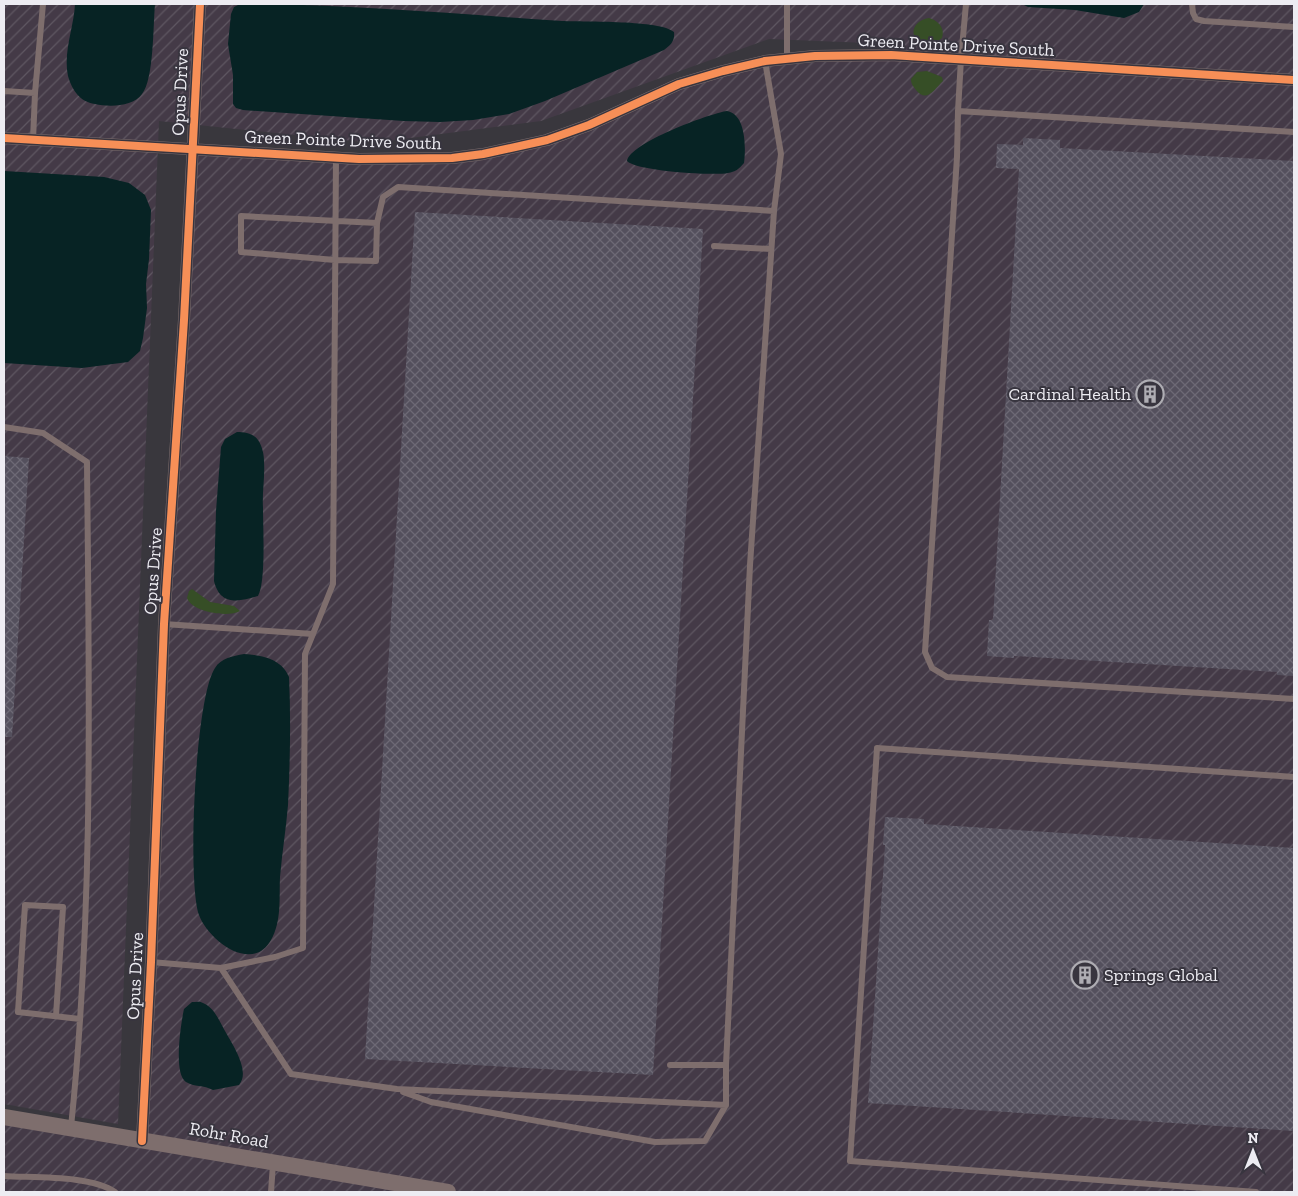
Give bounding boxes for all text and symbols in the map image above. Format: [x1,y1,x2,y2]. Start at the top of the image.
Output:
street label: Green Pointe Drive South [857,29,1055,61]
street label: Opus Drive [167,48,193,136]
street label: Green Pointe Drive South [244,126,442,154]
building icon: Cardinal Health [1135,379,1165,409]
place label: Cardinal Health [1008,383,1131,405]
street label: Opus Drive [139,527,167,615]
street label: Opus Drive [122,932,148,1020]
building icon: Springs Global [1070,960,1100,990]
place label: Springs Global [1104,964,1218,986]
street label: Rohr Road [188,1117,271,1153]
north arrow [1228,1126,1278,1176]
text: N [1248,1130,1259,1147]

